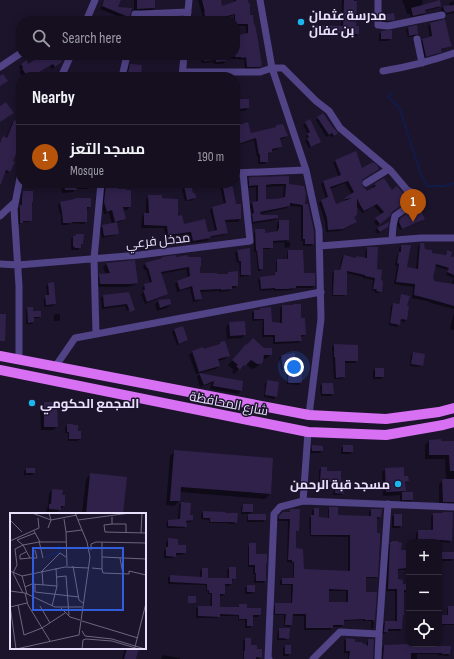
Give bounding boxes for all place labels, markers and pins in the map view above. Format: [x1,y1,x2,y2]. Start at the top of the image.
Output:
place label: مدرسة عثمان بن عفان [309,8,386,39]
marker: مدرسة عثمان بن عفان [296,17,306,27]
pin: 1 [400,189,426,222]
place label: المجمع الحكومي [40,396,139,415]
marker: المجمع الحكومي [27,398,37,408]
place label: مسجد قبة الرحمن [290,477,390,493]
marker: مسجد قبة الرحمن [393,479,403,489]

